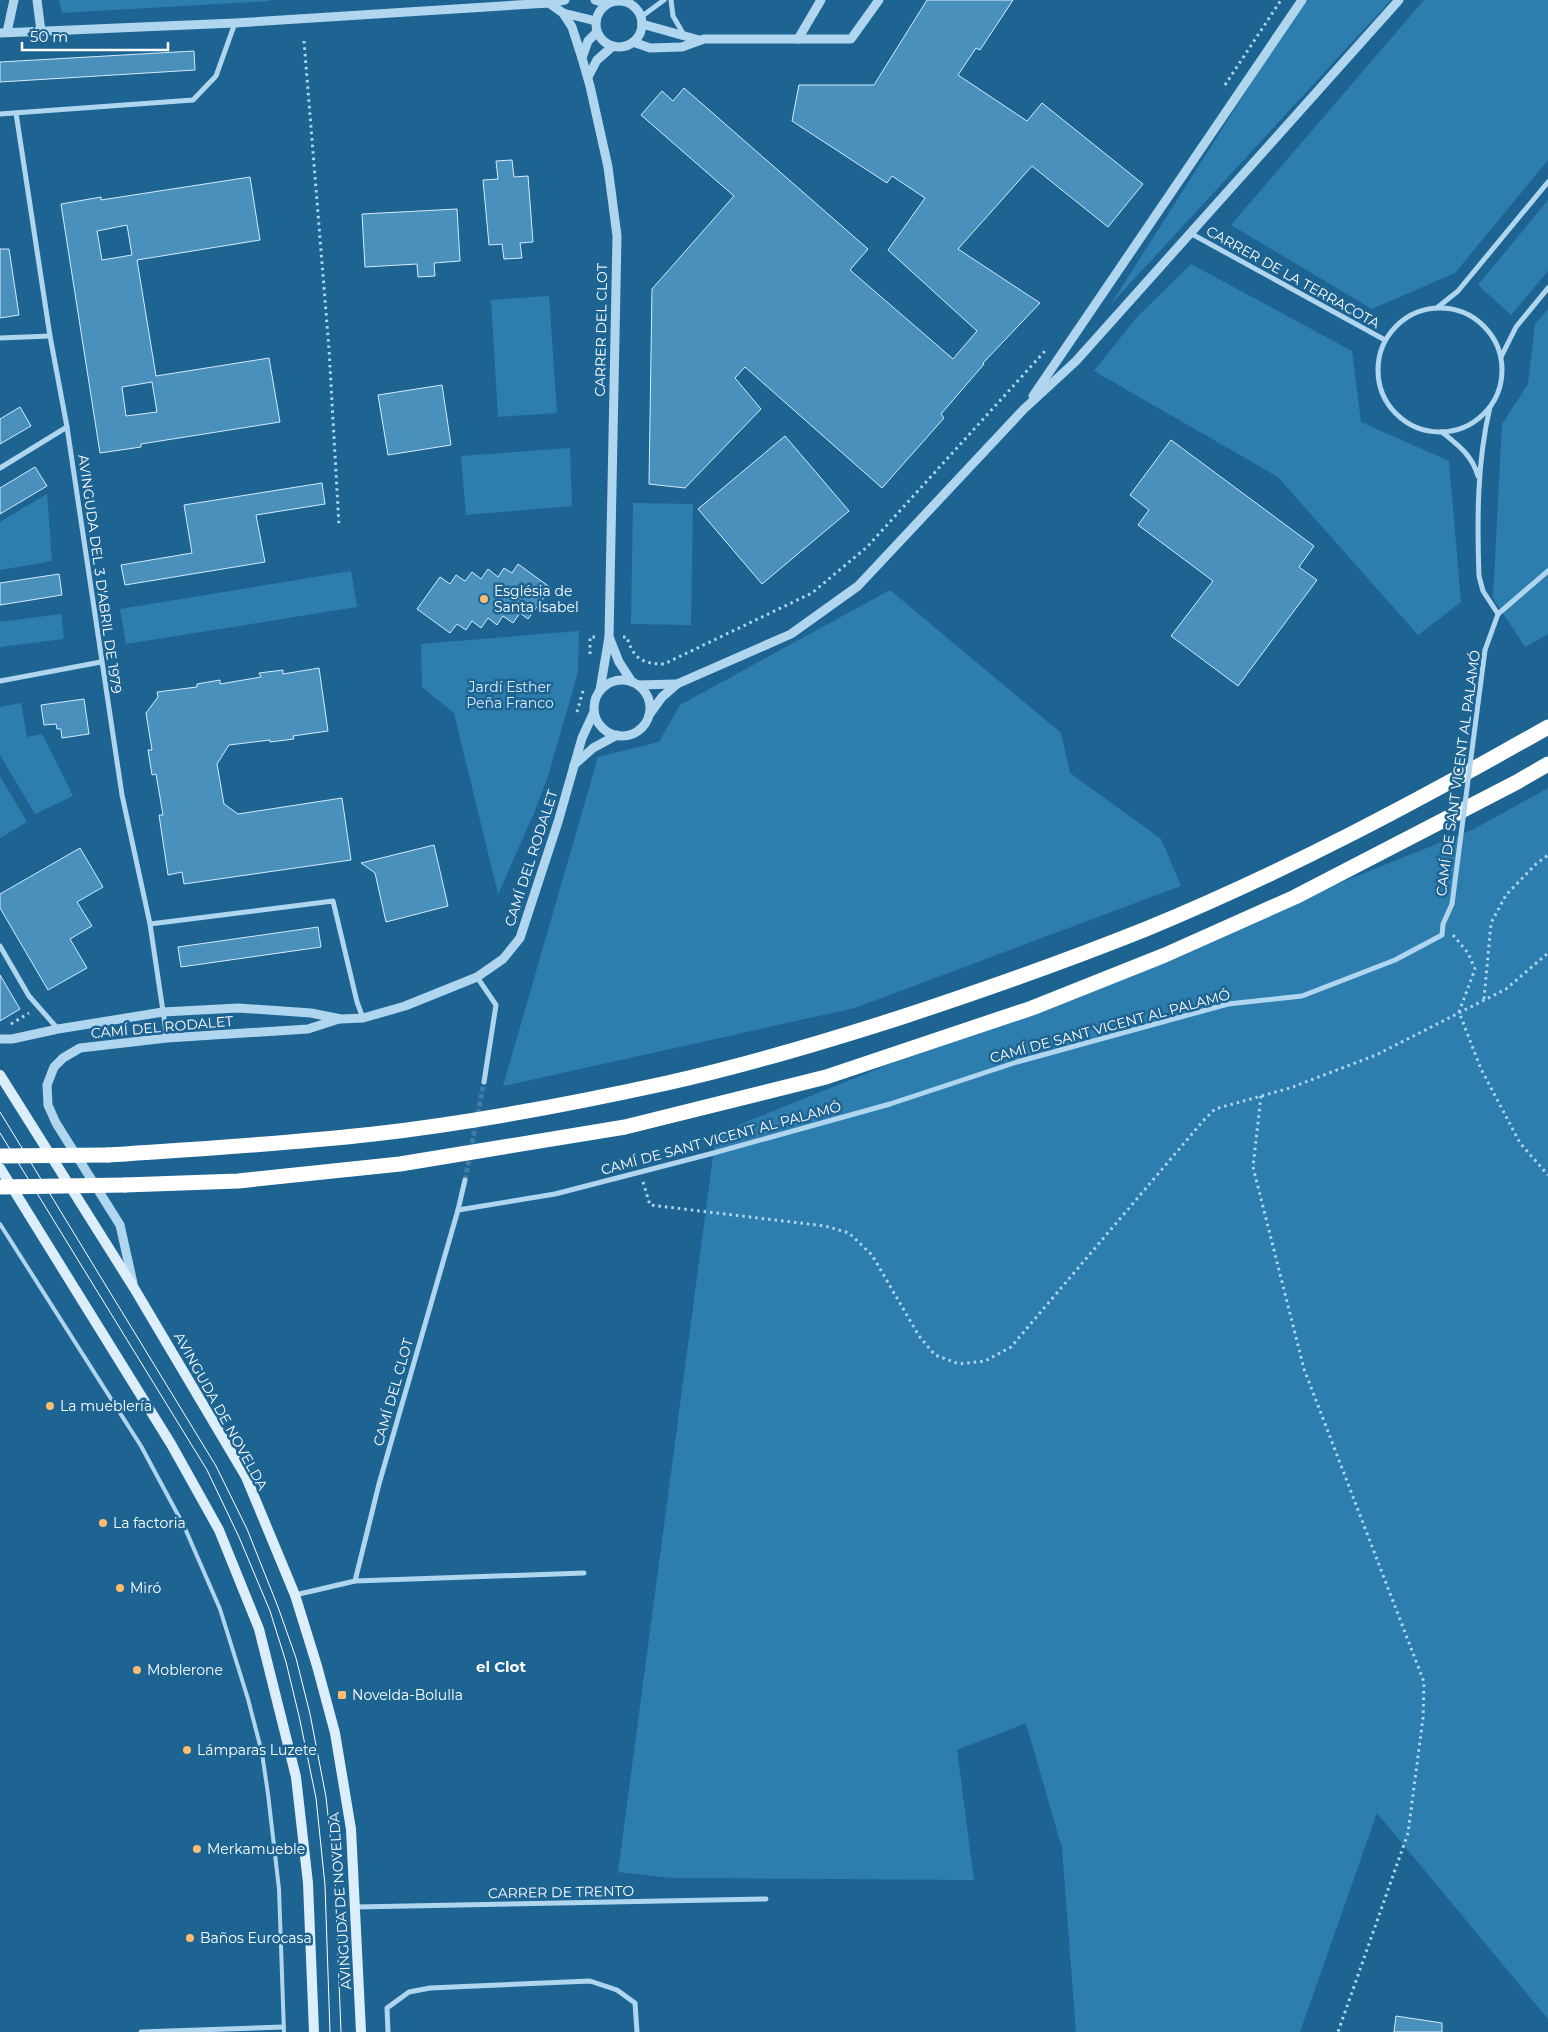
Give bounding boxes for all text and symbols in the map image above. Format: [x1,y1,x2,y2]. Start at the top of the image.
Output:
scale bar [22,20,169,52]
text: 50 m [30,27,68,46]
street label: CARRER DE LA TERRACOTA [1203,222,1384,333]
street label: CARRER DEL CLOT [591,263,611,397]
street label: AVINGUDA DEL 3 D'ABRIL DE 1979 [74,453,126,695]
place label: Església de Santa Isabel [494,582,579,616]
marker: Església de Santa Isabel [478,593,490,605]
street label: CAMÍ DE SANT VICENT AL PALAMÓ [1432,649,1484,897]
park label: Jardí Esther Peña Franco [466,678,554,712]
street label: CAMÍ DEL RODALET [500,787,562,929]
street label: CAMÍ DE SANT VICENT AL PALAMÓ [988,985,1232,1067]
street label: CAMÍ DEL RODALET [90,1012,234,1042]
street label: CAMÍ DE SANT VICENT AL PALAMÓ [599,1097,843,1179]
street label: AVINGUDA DE NOVELDA [170,1329,272,1494]
street label: CAMÍ DEL CLOT [369,1336,417,1448]
place label: La mueblería [60,1397,152,1415]
marker: La mueblería [44,1400,56,1412]
place label: La factoria [113,1514,186,1532]
marker: La factoria [97,1517,109,1529]
place label: Miró [130,1579,162,1597]
marker: Miró [114,1582,126,1594]
district label: el Clot [476,1657,526,1676]
place label: Moblerone [147,1661,223,1679]
marker: Moblerone [131,1664,143,1676]
place label: Novelda-Bolulla [352,1686,463,1704]
marker: Novelda-Bolulla [336,1689,348,1701]
place label: Lámparas Luzete [197,1741,317,1759]
marker: Lámparas Luzete [181,1744,193,1756]
street label: AVINGUDA DE NOVELDA [325,1811,355,1990]
place label: Merkamueble [207,1840,305,1858]
marker: Merkamueble [191,1843,203,1855]
street label: CARRER DE TRENTO [488,1882,635,1902]
place label: Baños Eurocasa [200,1929,312,1947]
marker: Baños Eurocasa [184,1932,196,1944]

